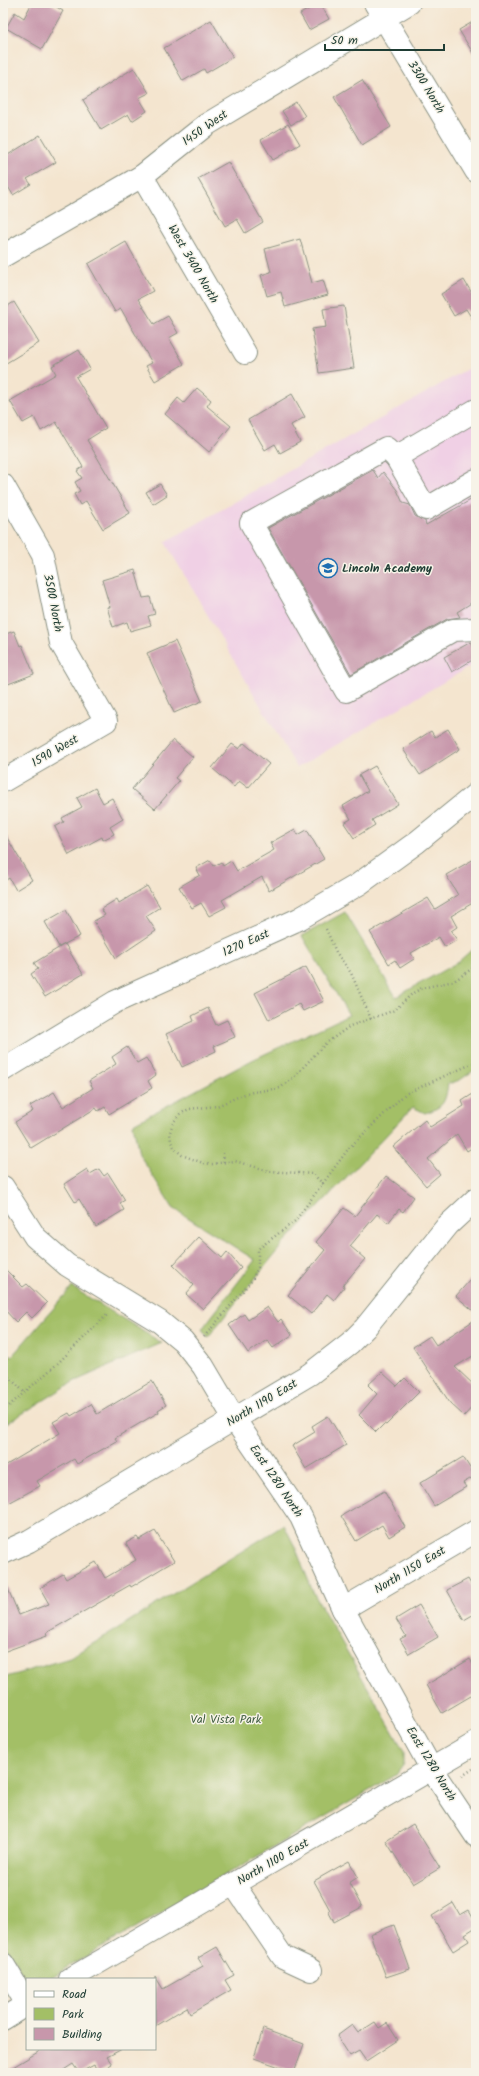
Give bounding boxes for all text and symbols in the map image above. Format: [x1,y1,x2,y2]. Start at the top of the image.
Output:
scale bar [325,26,444,52]
text: 50 m [331,31,358,50]
street label: 3300 North [403,57,449,117]
street label: 1450 West [178,105,232,151]
street label: West 3400 North [163,221,223,307]
school or university icon: Lincoln Academy [317,557,339,579]
place label: Lincoln Academy [342,559,433,578]
street label: 3500 North [38,572,68,634]
street label: 1590 West [28,730,82,772]
street label: 1270 East [220,924,273,962]
street label: North 1190 East [223,1374,301,1432]
street label: East 1280 North [244,1441,308,1521]
street label: North 1150 East [371,1541,450,1599]
park label: Val Vista Park [191,1710,262,1729]
street label: East 1280 North [401,1723,461,1805]
street label: North 1100 East [234,1834,313,1890]
legend [26,1978,156,2050]
text: Road [62,1985,87,2004]
text: Park [62,2005,84,2024]
text: Building [62,2025,102,2044]

